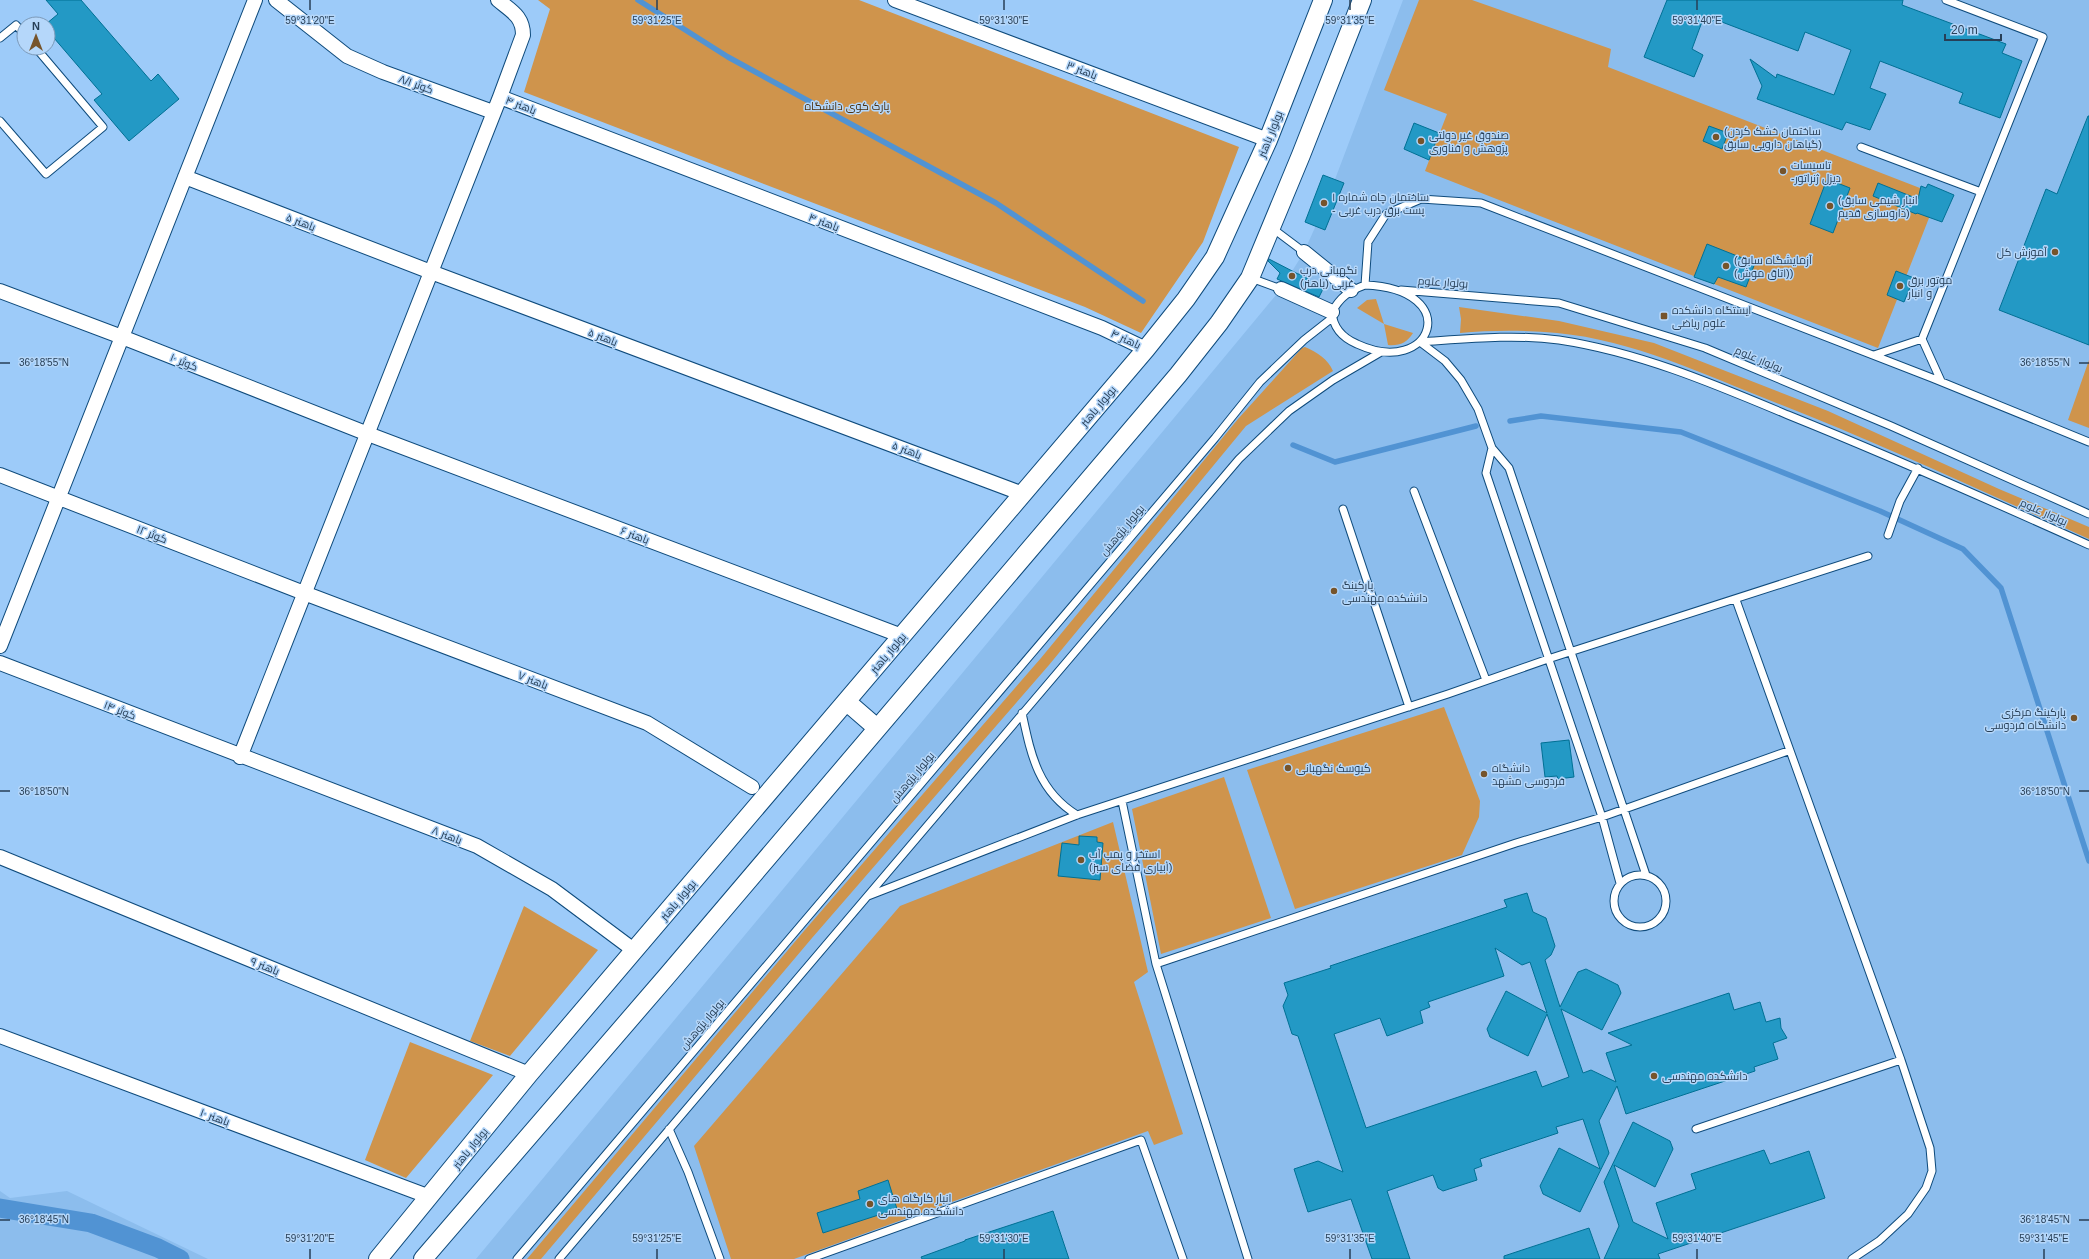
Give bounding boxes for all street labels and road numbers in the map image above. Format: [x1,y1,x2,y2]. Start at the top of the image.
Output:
street label: باهنر ۳ [1065,59,1099,82]
street label: کوثر ۸/۱ [397,72,435,97]
street label: باهنر ۴ [504,94,538,117]
street label: بولوار باهنر [1255,109,1286,160]
street label: باهنر ۵ [284,211,317,234]
street label: باهنر ۴ [807,211,841,234]
street label: بولوار علوم [1417,274,1469,292]
street label: باهنر ۵ [586,326,619,349]
street label: باهنر ۴ [1109,327,1143,352]
street label: بولوار علوم [1733,344,1785,376]
street label: کوثر ۱۰ [168,351,200,374]
street label: بولوار باهنر [1077,383,1119,430]
street label: باهنر ۵ [890,439,923,462]
street label: بولوار علوم [2018,496,2070,530]
street label: بولوار پژوهش [1097,502,1147,558]
street label: کوثر ۱۲ [135,523,169,546]
street label: باهنر ۶ [619,524,651,547]
street label: بولوار باهنر [867,630,909,677]
street label: باهنر ۷ [516,669,550,692]
street label: کوثر ۱۴ [102,698,138,723]
street label: بولوار پژوهش [887,749,937,805]
street label: باهنر ۸ [430,824,464,847]
street label: بولوار باهنر [657,877,699,924]
street label: باهنر ۹ [248,955,281,978]
street label: بولوار پژوهش [677,996,727,1052]
street label: باهنر ۱۰ [198,1106,232,1129]
street label: بولوار باهنر [449,1125,491,1172]

